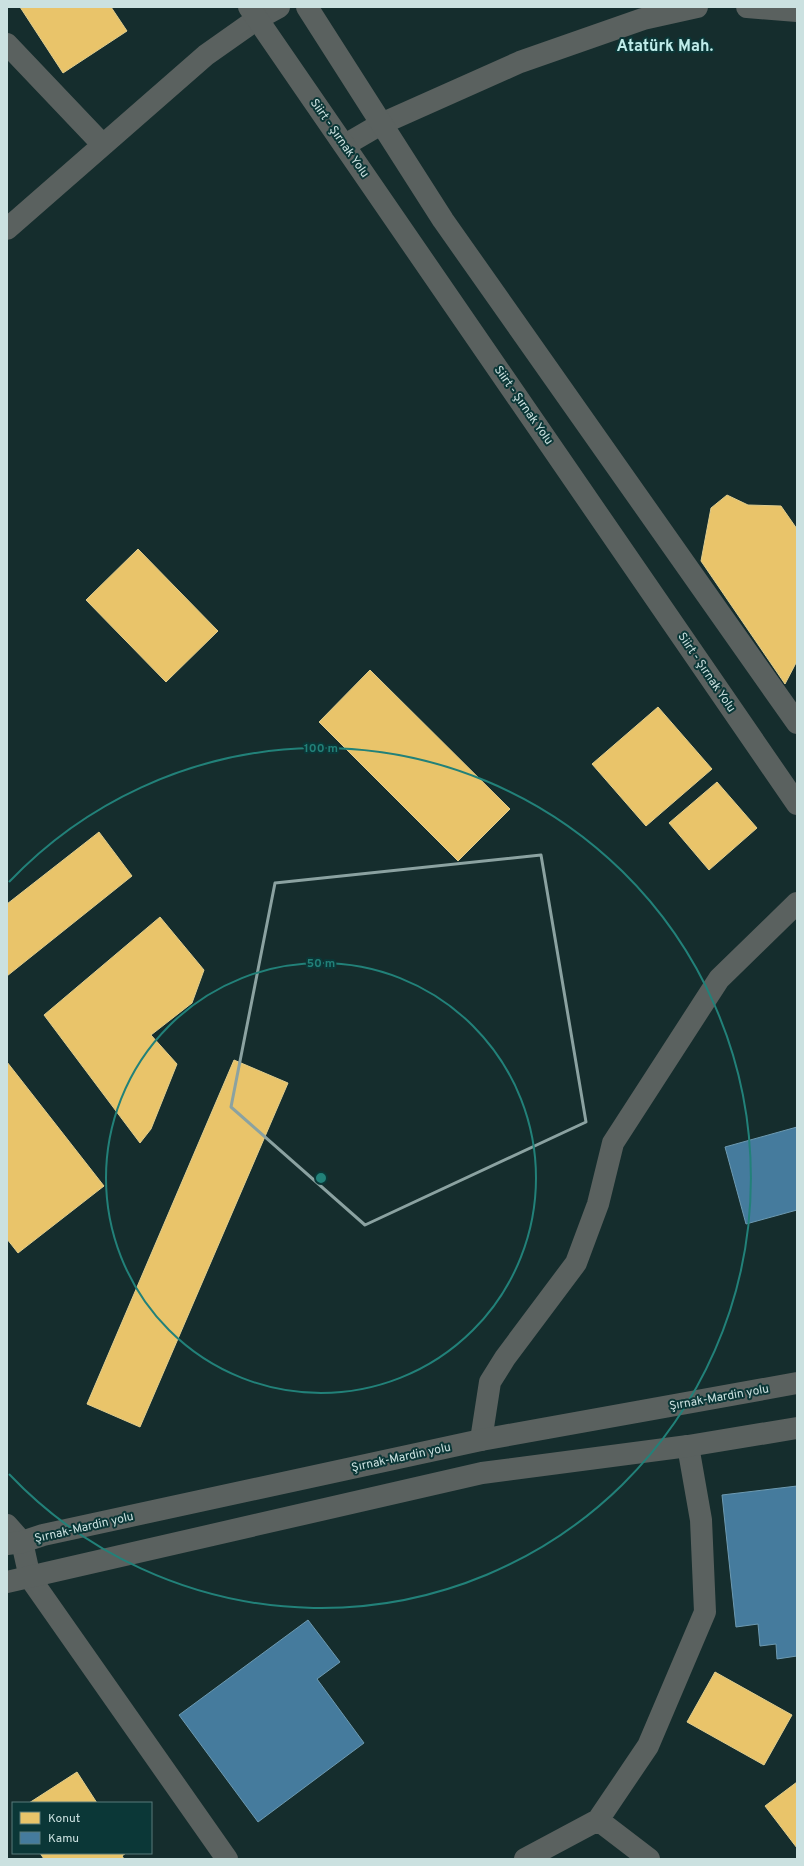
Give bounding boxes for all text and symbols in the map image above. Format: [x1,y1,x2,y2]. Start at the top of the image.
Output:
district label: Atatürk Mah. [617,37,713,57]
street label: Siirt - Şırnak Yolu [306,96,372,181]
street label: Siirt - Şırnak Yolu [490,363,556,448]
street label: Siirt - Şırnak Yolu [674,630,739,716]
text: 100 m [304,741,338,757]
text: 50 m [307,956,335,972]
centre of rings [314,1171,328,1185]
street label: Şırnak-Mardin yolu [668,1381,770,1415]
street label: Şırnak-Mardin yolu [350,1440,452,1476]
street label: Şırnak-Mardin yolu [33,1509,135,1547]
legend [12,1802,152,1854]
text: Konut [48,1811,80,1827]
text: Kamu [48,1831,79,1847]

